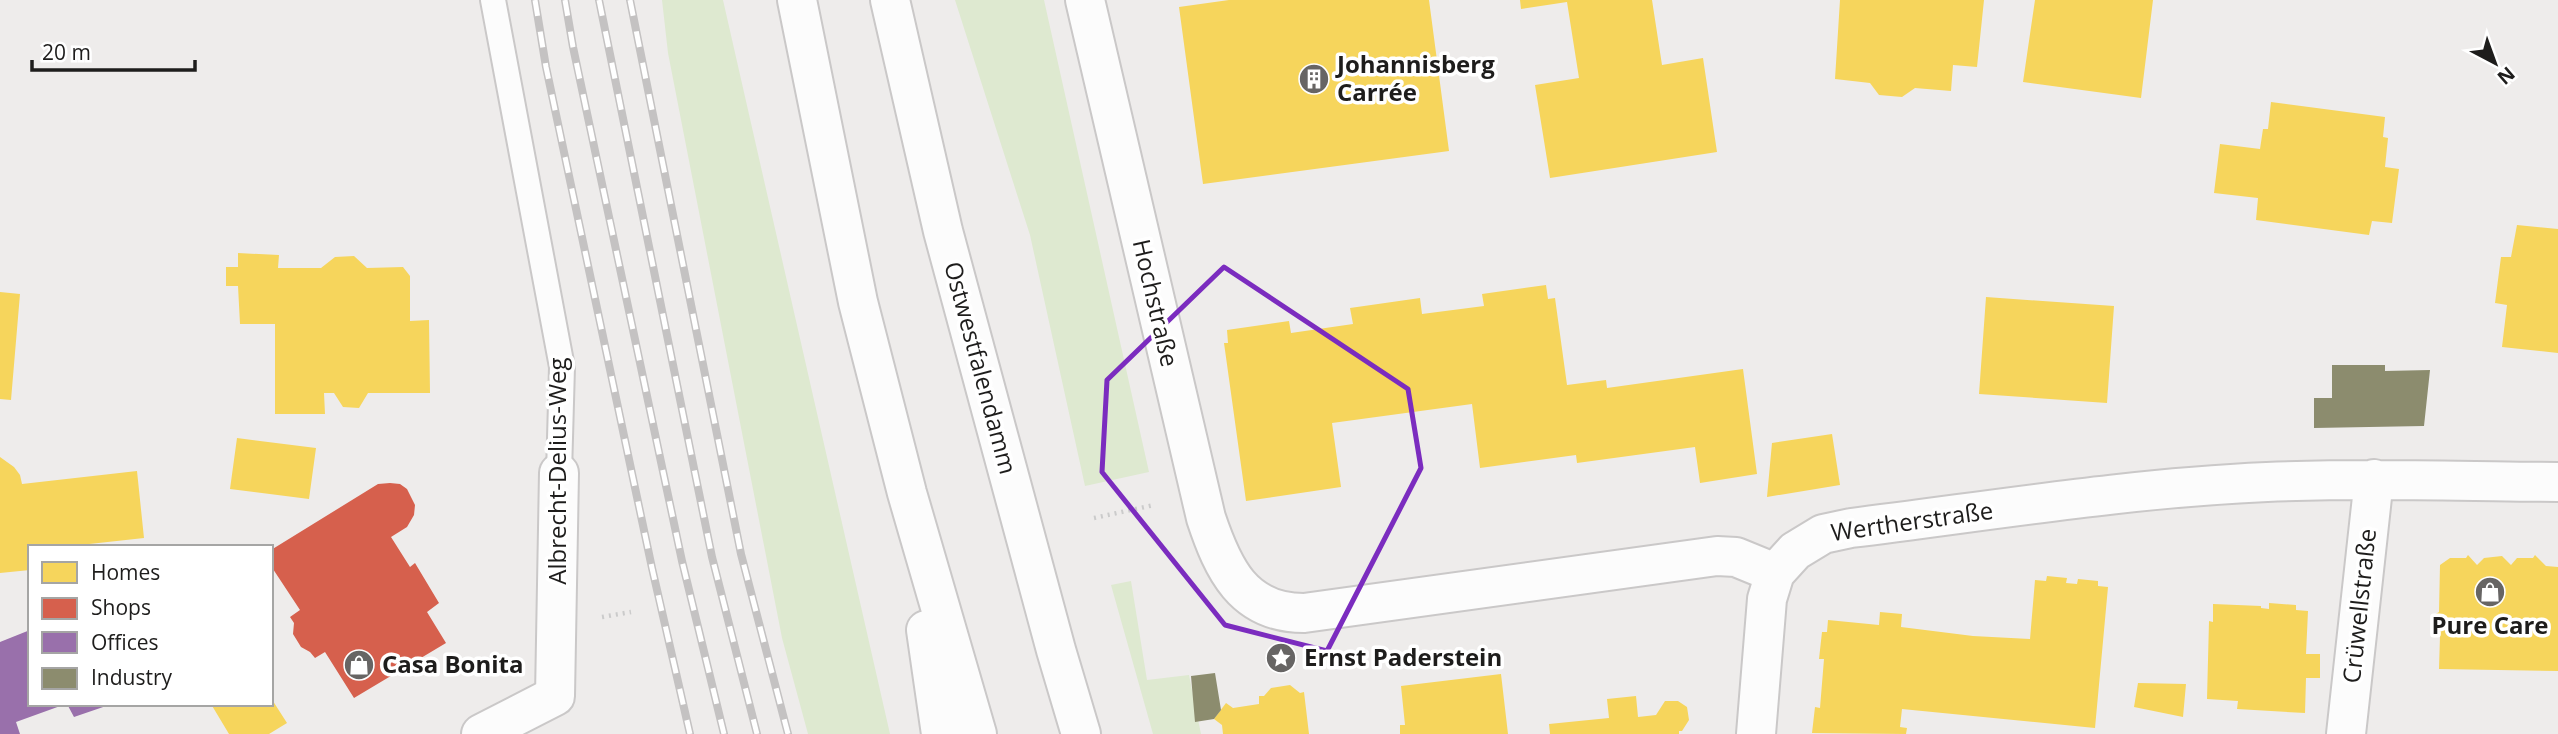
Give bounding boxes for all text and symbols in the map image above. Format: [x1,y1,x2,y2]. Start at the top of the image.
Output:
scale bar [32,28,194,72]
north arrow [2460,28,2530,98]
text: 20 m [42,38,91,66]
place label: Johannisberg Carrée [1335,47,1495,108]
text: N [2492,61,2521,91]
building icon: Johannisberg Carrée [1297,62,1331,96]
street label: Hochstraße [1126,236,1187,370]
street label: Ostwestfalendamm [937,258,1026,478]
street label: Albrecht-Delius-Weg [540,357,573,585]
street label: Wertherstraße [1829,493,1995,548]
street label: Crüwellstraße [2334,527,2383,685]
legend [28,545,273,706]
text: Homes [91,558,160,586]
shop icon: Pure Care [2473,575,2507,609]
text: Shops [91,593,151,621]
place label: Pure Care [2431,608,2549,641]
text: Offices [91,628,159,656]
place label: Ernst Paderstein [1304,640,1502,673]
place icon: Ernst Paderstein [1264,641,1298,675]
place label: Casa Bonita [382,647,523,680]
shop icon: Casa Bonita [342,648,376,682]
text: Industry [91,663,173,691]

